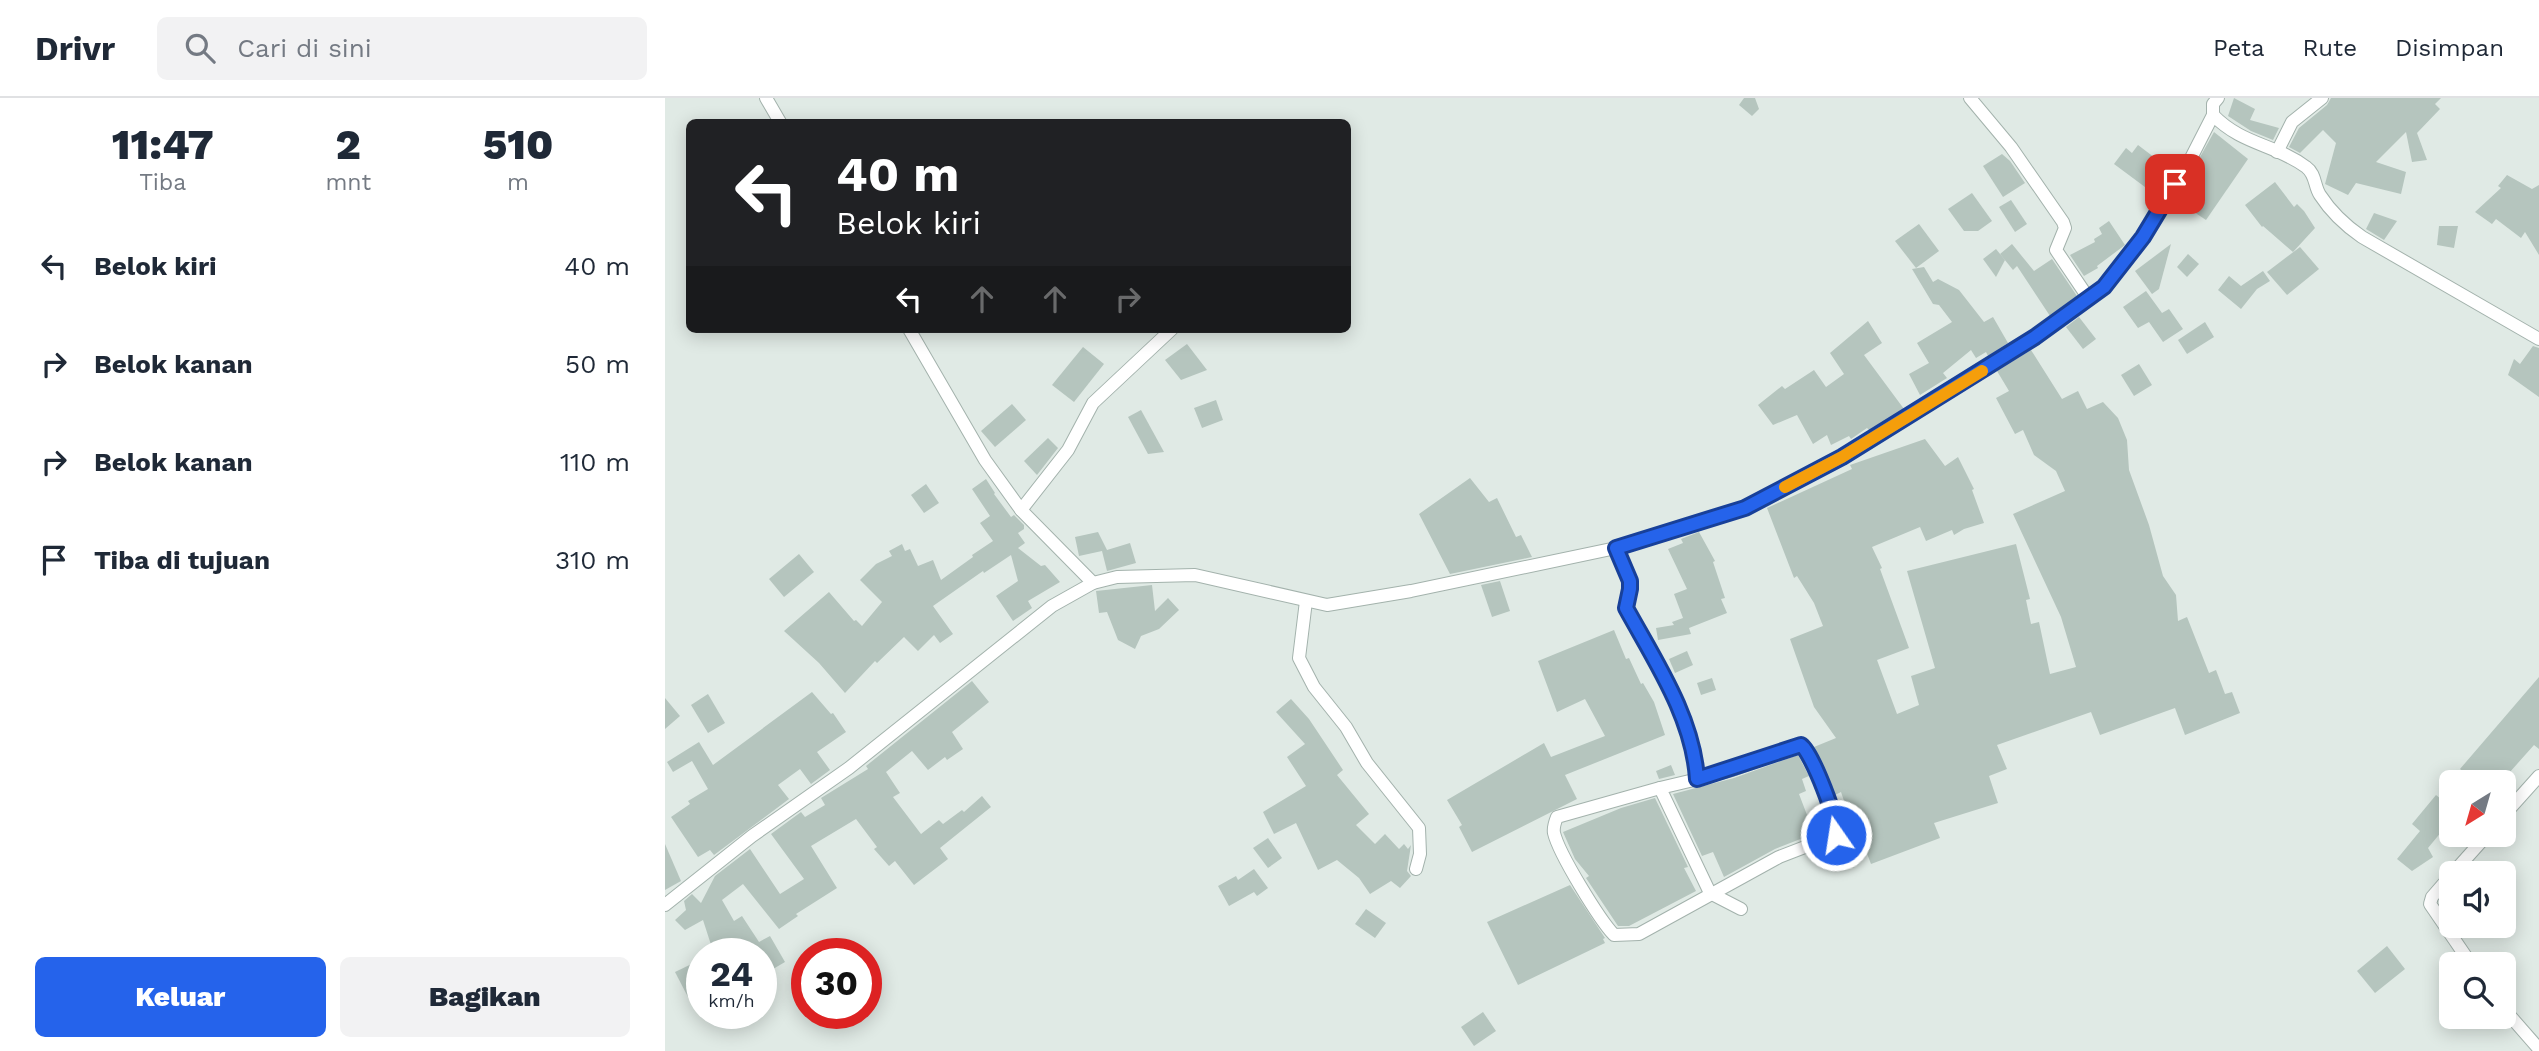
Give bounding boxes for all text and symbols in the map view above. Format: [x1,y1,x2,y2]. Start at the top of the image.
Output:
search box [157,17,647,80]
text: Drivr [35,29,115,68]
icon: search [181,29,219,67]
text: Cari di sini [237,33,372,63]
text: Peta [2213,34,2265,62]
text: Rute [2303,34,2357,62]
text: Disimpan [2395,34,2504,62]
text: 11:47 [112,120,214,169]
text: 2 [336,120,361,169]
text: 510 [483,120,553,169]
text: 40 m [836,145,959,203]
icon: left [721,147,812,238]
pin [2145,154,2205,214]
icon: arrive [2156,165,2194,203]
text: Tiba [139,169,186,196]
text: mnt [325,169,371,196]
text: m [507,169,529,196]
text: Belok kiri [836,204,981,242]
icon: left [35,247,73,285]
text: Belok kiri [94,251,217,281]
text: 40 m [564,251,630,281]
icon: left [890,280,928,318]
icon: ahead [963,280,1001,318]
icon: ahead [1036,280,1074,318]
icon: right [1109,280,1147,318]
icon: right [35,345,73,383]
text: Belok kanan [94,349,253,379]
text: 50 m [565,349,630,379]
icon: right [35,443,73,481]
text: Belok kanan [94,447,253,477]
text: 110 m [560,447,630,477]
icon: arrive [35,541,73,579]
text: Tiba di tujuan [94,545,270,575]
text: 310 m [555,545,630,575]
north arrow [2439,770,2517,847]
map controls [2439,770,2516,1029]
position arrow [1799,798,1873,872]
button: sound [2439,861,2516,938]
speed limit sign: 30 [791,938,882,1029]
button: search [2439,952,2516,1029]
text: 24 [710,953,753,995]
button: Keluar [35,957,326,1037]
button: Bagikan [340,957,630,1037]
text: km/h [708,990,755,1011]

